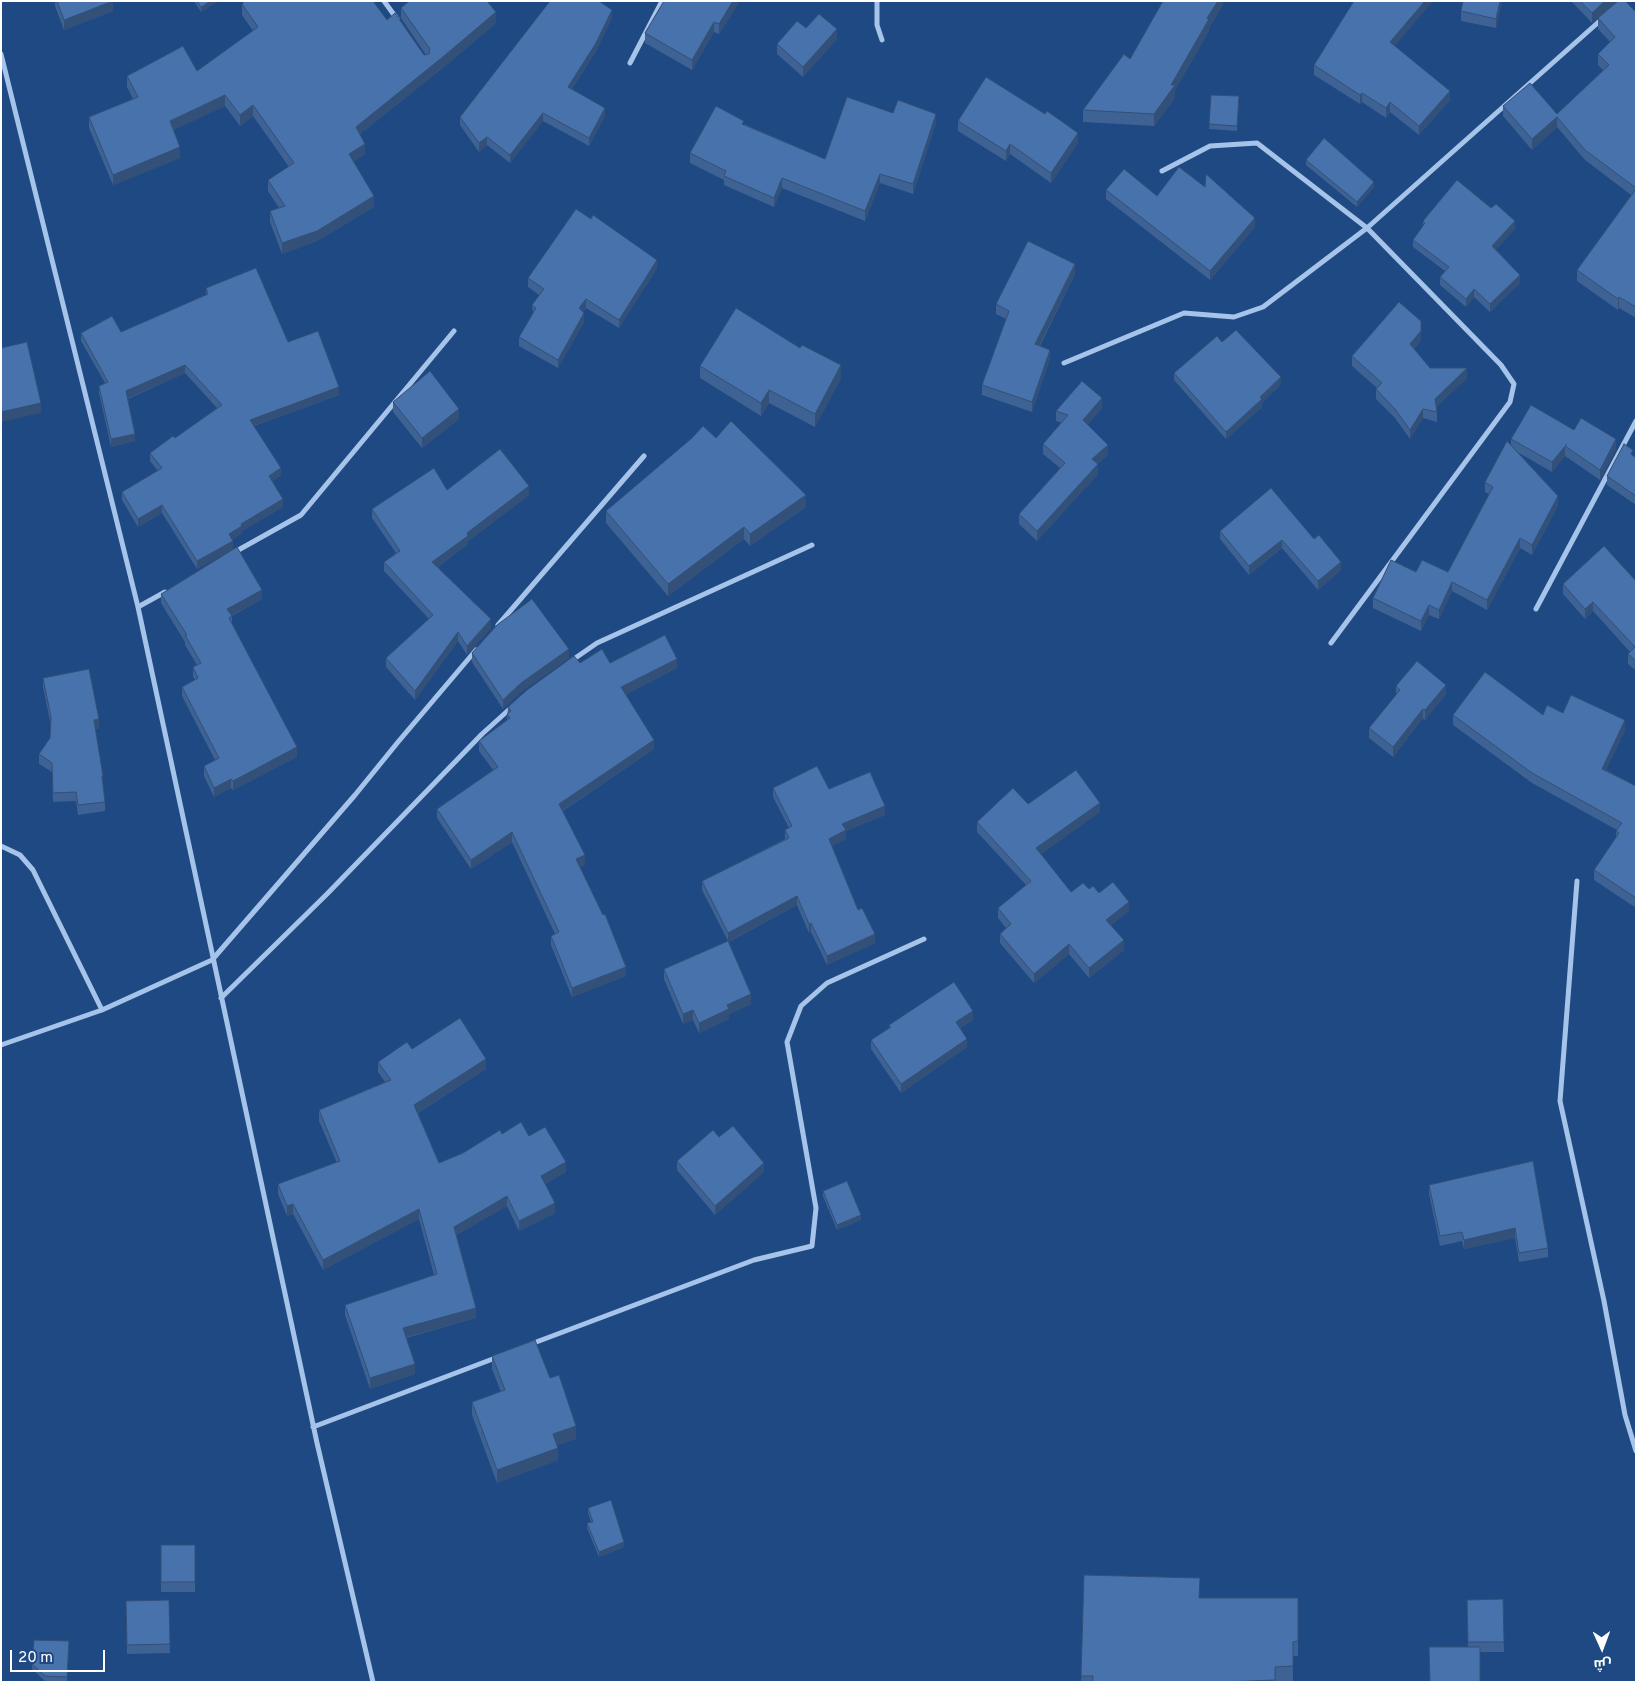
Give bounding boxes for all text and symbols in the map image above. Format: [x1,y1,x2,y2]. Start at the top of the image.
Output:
north arrow [1577,1623,1627,1673]
scale bar [12,1640,108,1672]
text: 20 m [18,1649,53,1668]
text: ش [1593,1655,1612,1672]

